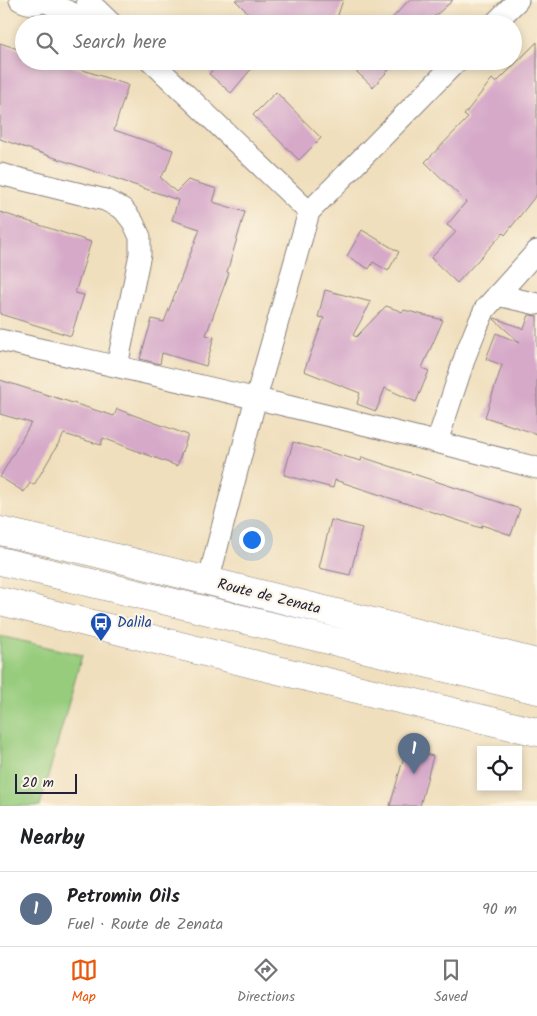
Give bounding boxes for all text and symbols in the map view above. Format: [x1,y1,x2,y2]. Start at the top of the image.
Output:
search box [15,15,522,70]
text: Search here [73,28,167,58]
icon: search [33,29,61,57]
your location [239,527,265,553]
street label: Route de Zenata [215,573,323,621]
bus stop icon: Dalila [89,611,113,642]
place label: Dalila [117,611,152,635]
pin: 1 [398,733,430,774]
map controls [477,746,522,791]
button: locate [477,746,522,791]
scale bar [15,771,78,794]
text: 20 m [22,772,54,794]
text: Nearby [20,822,85,855]
text: Petromin Oils [67,882,180,912]
text: 1 [34,897,38,922]
text: 90 m [482,897,517,922]
text: Fuel · Route de Zenata [67,912,223,937]
tab: Map [70,956,98,1008]
tab: Directions [237,956,295,1008]
tab: Saved [434,956,467,1008]

